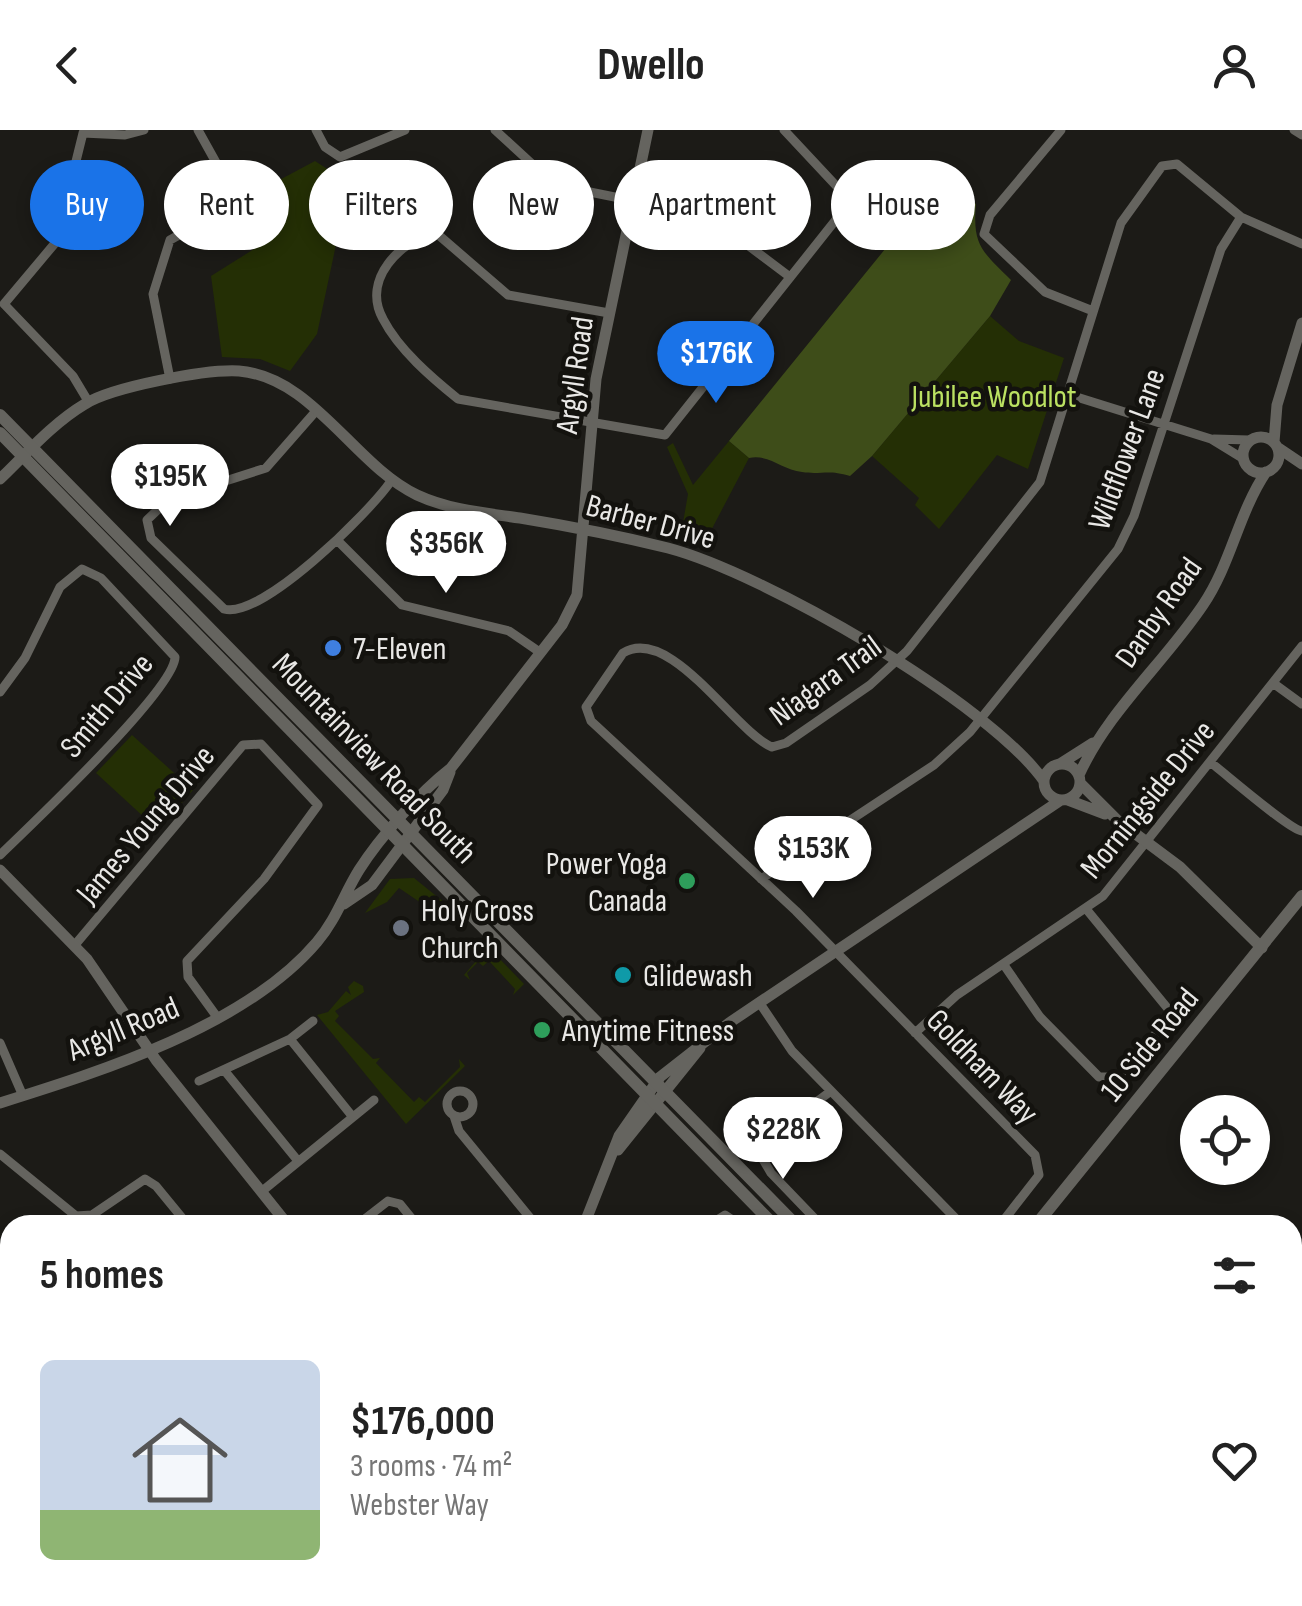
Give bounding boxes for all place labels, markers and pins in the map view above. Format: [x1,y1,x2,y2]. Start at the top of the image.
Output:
pin: $176K [646,321,786,406]
pin: $195K [100,444,240,529]
pin: $356K [376,511,516,596]
place label: 7-Eleven [353,630,446,669]
marker: 7-Eleven [322,637,344,659]
pin: $153K [743,816,883,901]
place label: Power Yoga Canada [546,845,667,921]
marker: Power Yoga Canada [676,870,698,892]
place label: Holy Cross Church [421,892,534,968]
marker: Holy Cross Church [390,917,412,939]
place label: Glidewash [643,957,753,996]
marker: Glidewash [612,964,634,986]
place label: Anytime Fitness [561,1012,734,1051]
marker: Anytime Fitness [531,1019,553,1041]
pin: $228K [713,1097,853,1182]

